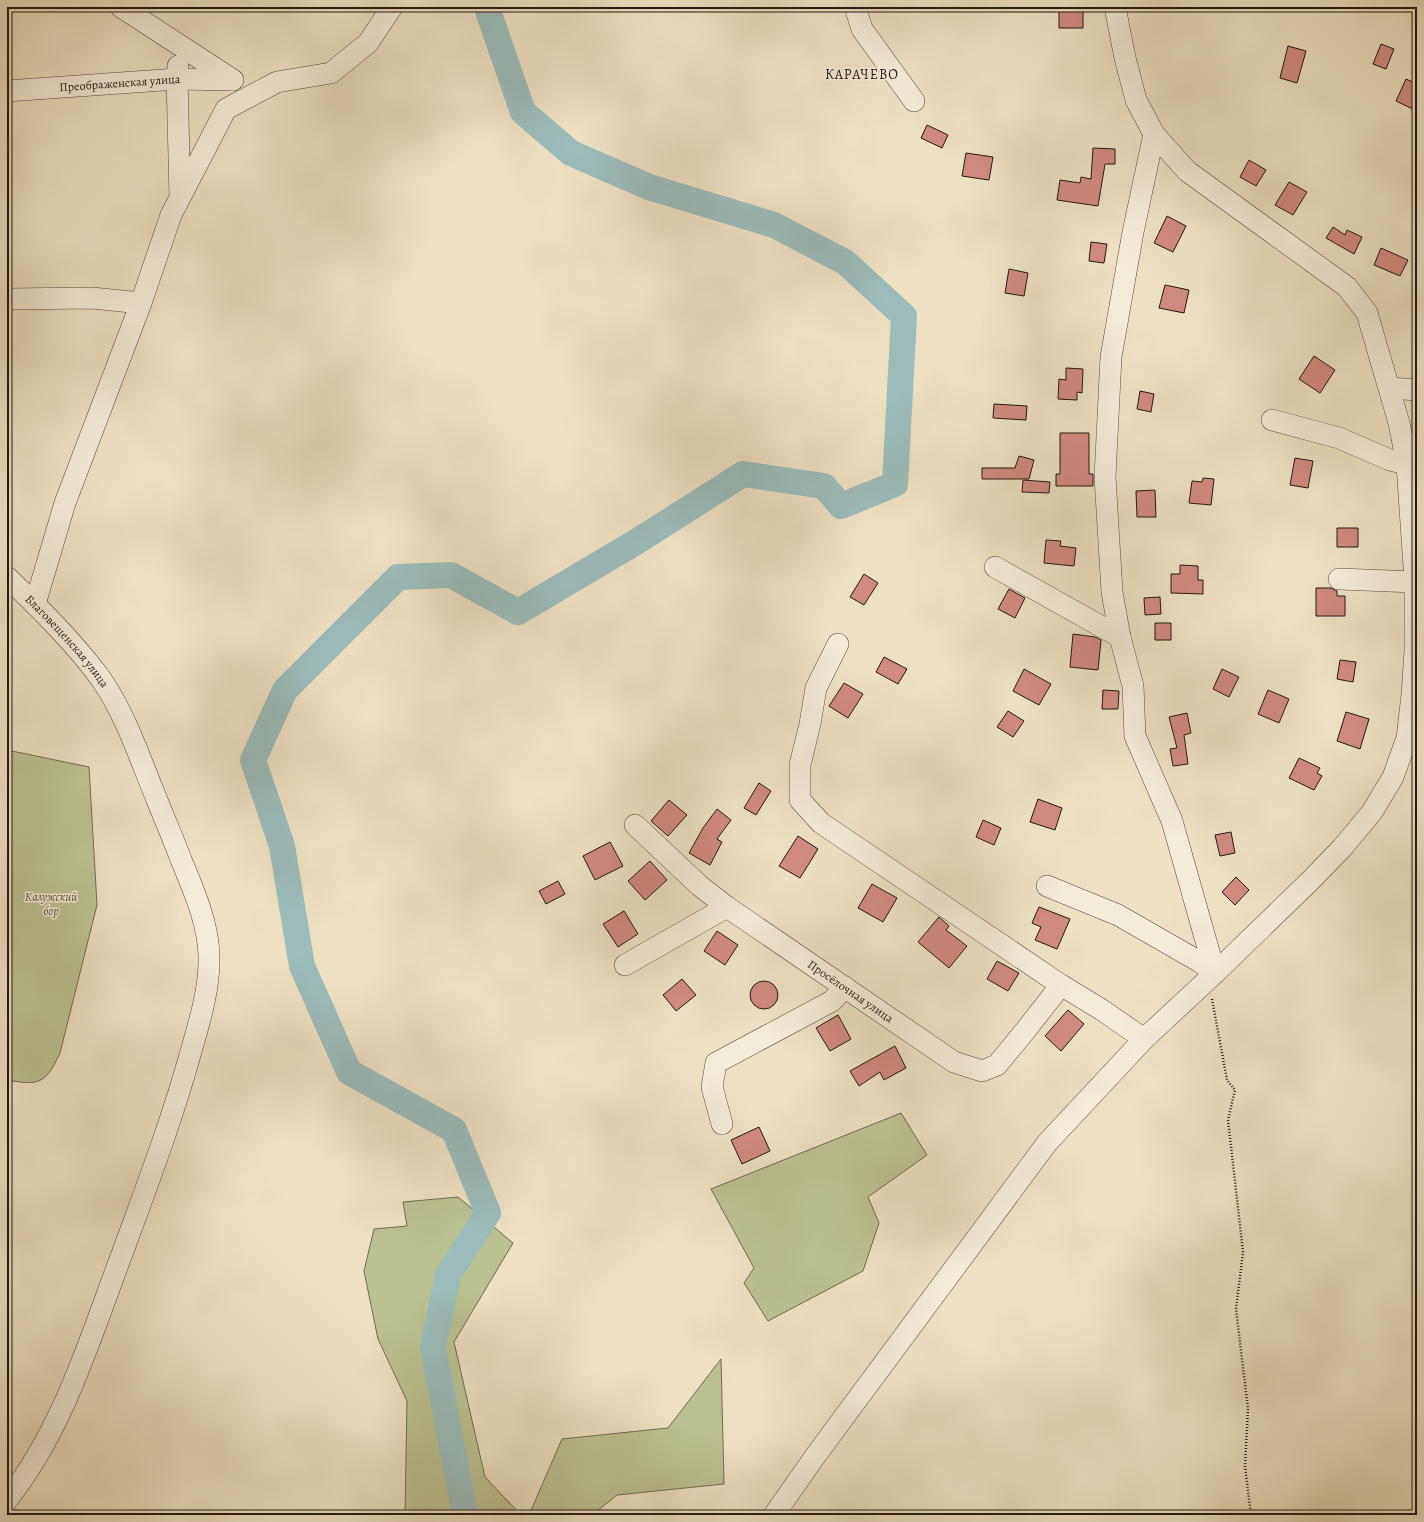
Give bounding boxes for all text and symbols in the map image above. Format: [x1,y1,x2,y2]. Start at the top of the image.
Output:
district label: КАРАЧЕВО [825,65,899,84]
street label: Преображенская улица [59,71,181,95]
street label: Благовещенская улица [22,591,113,691]
park label: Калужский бор [25,889,77,919]
street label: Просёлочная улица [805,956,897,1027]

